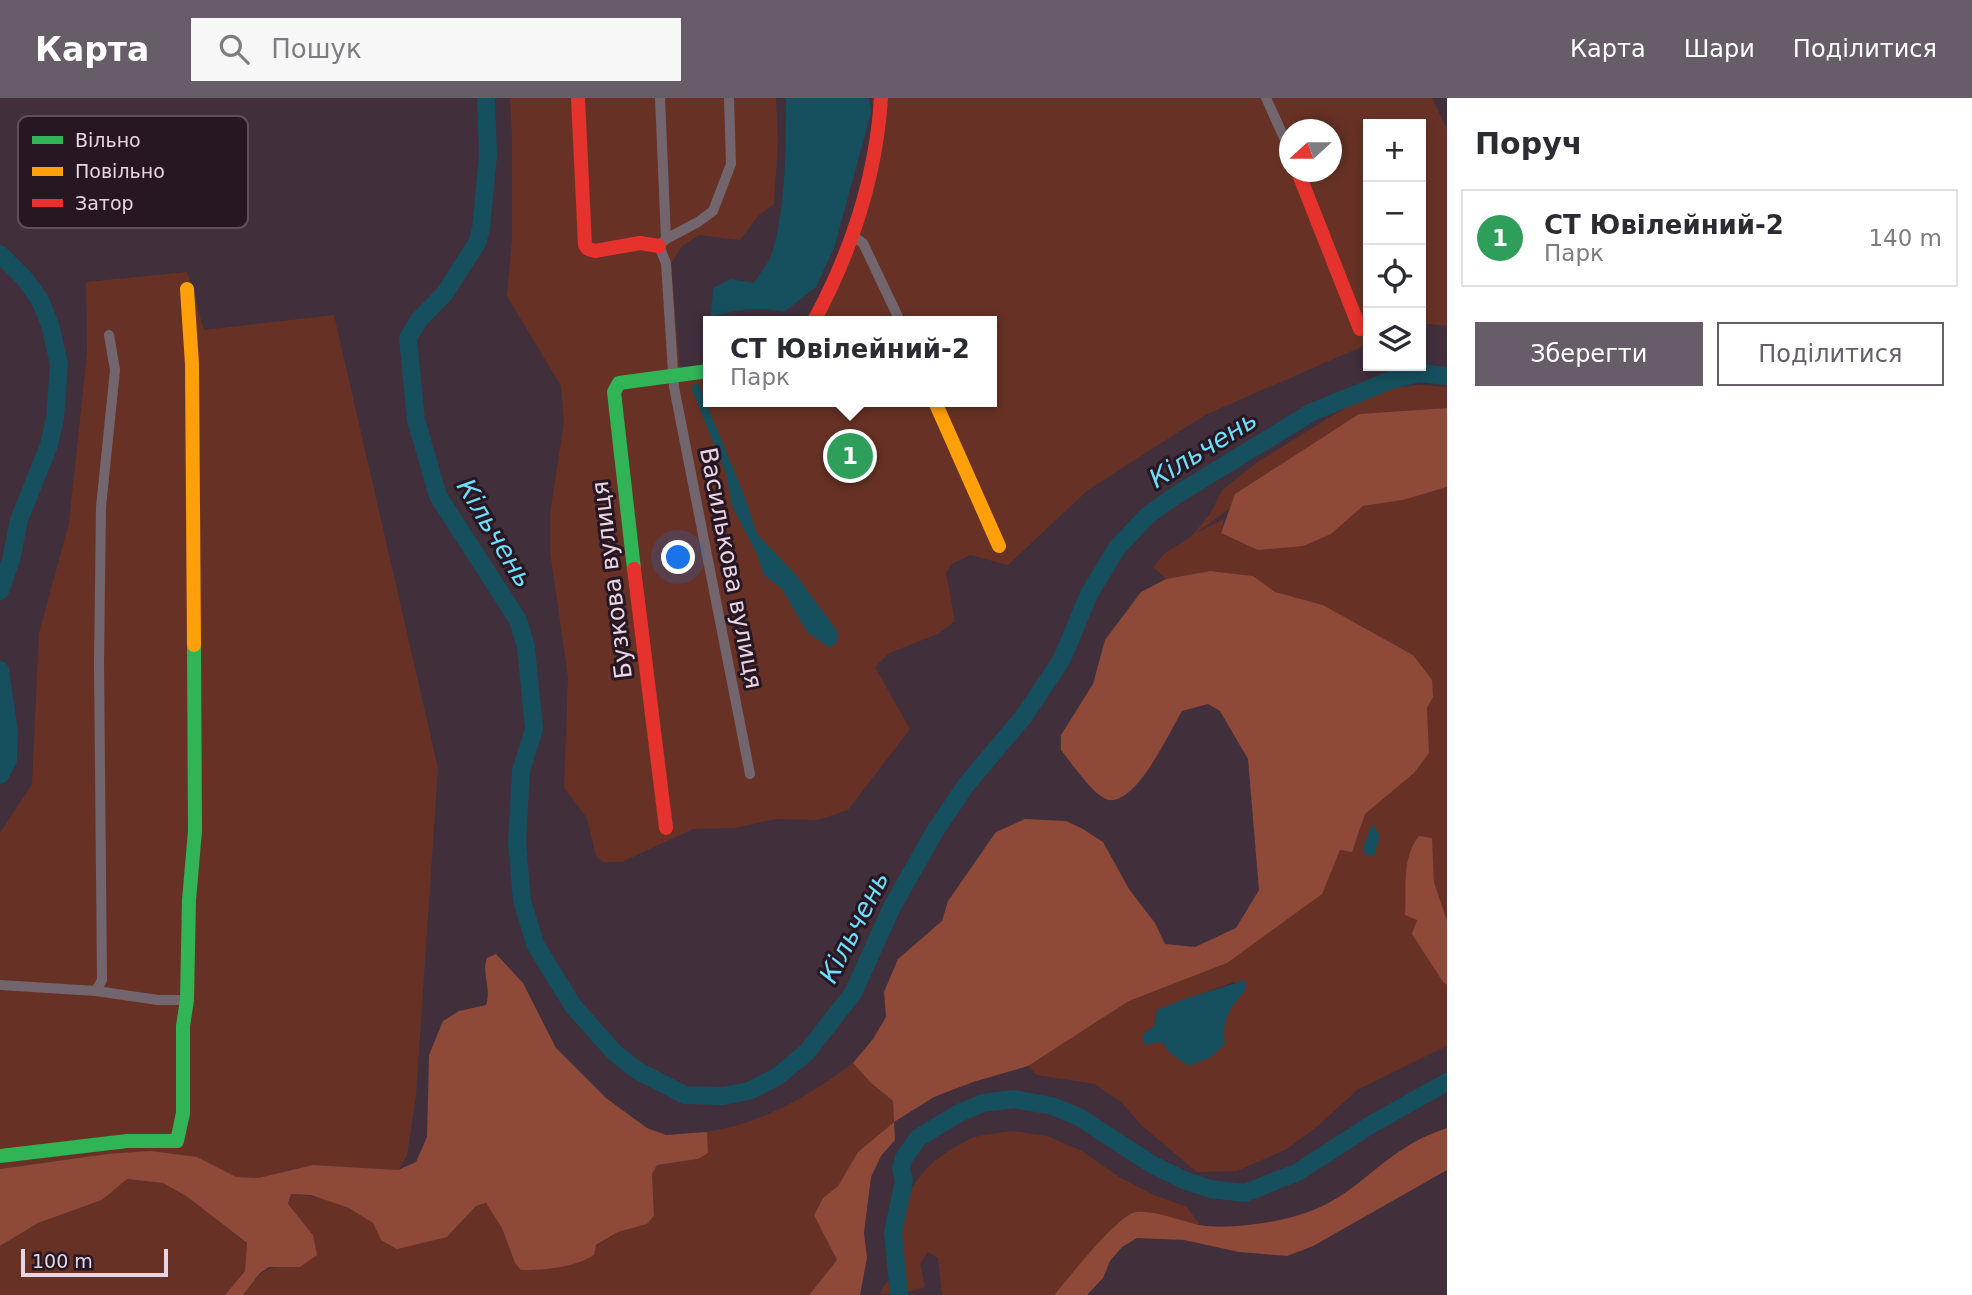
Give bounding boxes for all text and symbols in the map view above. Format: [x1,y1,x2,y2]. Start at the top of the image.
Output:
search box [191,18,681,81]
text: Карта [35,30,149,69]
icon: search [215,30,253,68]
text: Пошук [271,34,362,64]
text: Карта [1570,35,1646,63]
text: Шари [1684,35,1755,63]
text: Поділитися [1793,35,1937,63]
legend [18,116,248,228]
north arrow [1279,119,1342,182]
map controls [1363,119,1426,371]
button: + [1363,119,1426,182]
text: Поруч [1475,126,1582,161]
text: Вільно [75,129,141,151]
text: Повільно [75,160,165,182]
button: − [1363,182,1426,245]
text: Затор [75,192,134,214]
text: СT Ювілейний-2 [1544,210,1784,240]
text: 1 [1492,225,1508,251]
text: 140 m [1868,225,1942,251]
text: Парк [1544,240,1604,266]
button: locate [1363,245,1426,308]
button: layers [1363,308,1426,371]
popup [703,316,997,407]
button: Зберегти [1475,322,1703,386]
button: Поділитися [1717,322,1944,386]
text: СT Ювілейний-2 [730,334,970,364]
text: Парк [730,364,790,390]
water label: Кільчень [1144,404,1262,494]
pin: 1 [827,430,873,482]
street label: Василькова вулиця [694,445,768,691]
water label: Кільчень [451,473,539,593]
street label: Бузкова вулиця [586,479,638,681]
your location [661,540,695,574]
water label: Кільчень [813,866,895,988]
scale bar [21,1246,168,1278]
text: 100 m [32,1250,93,1272]

